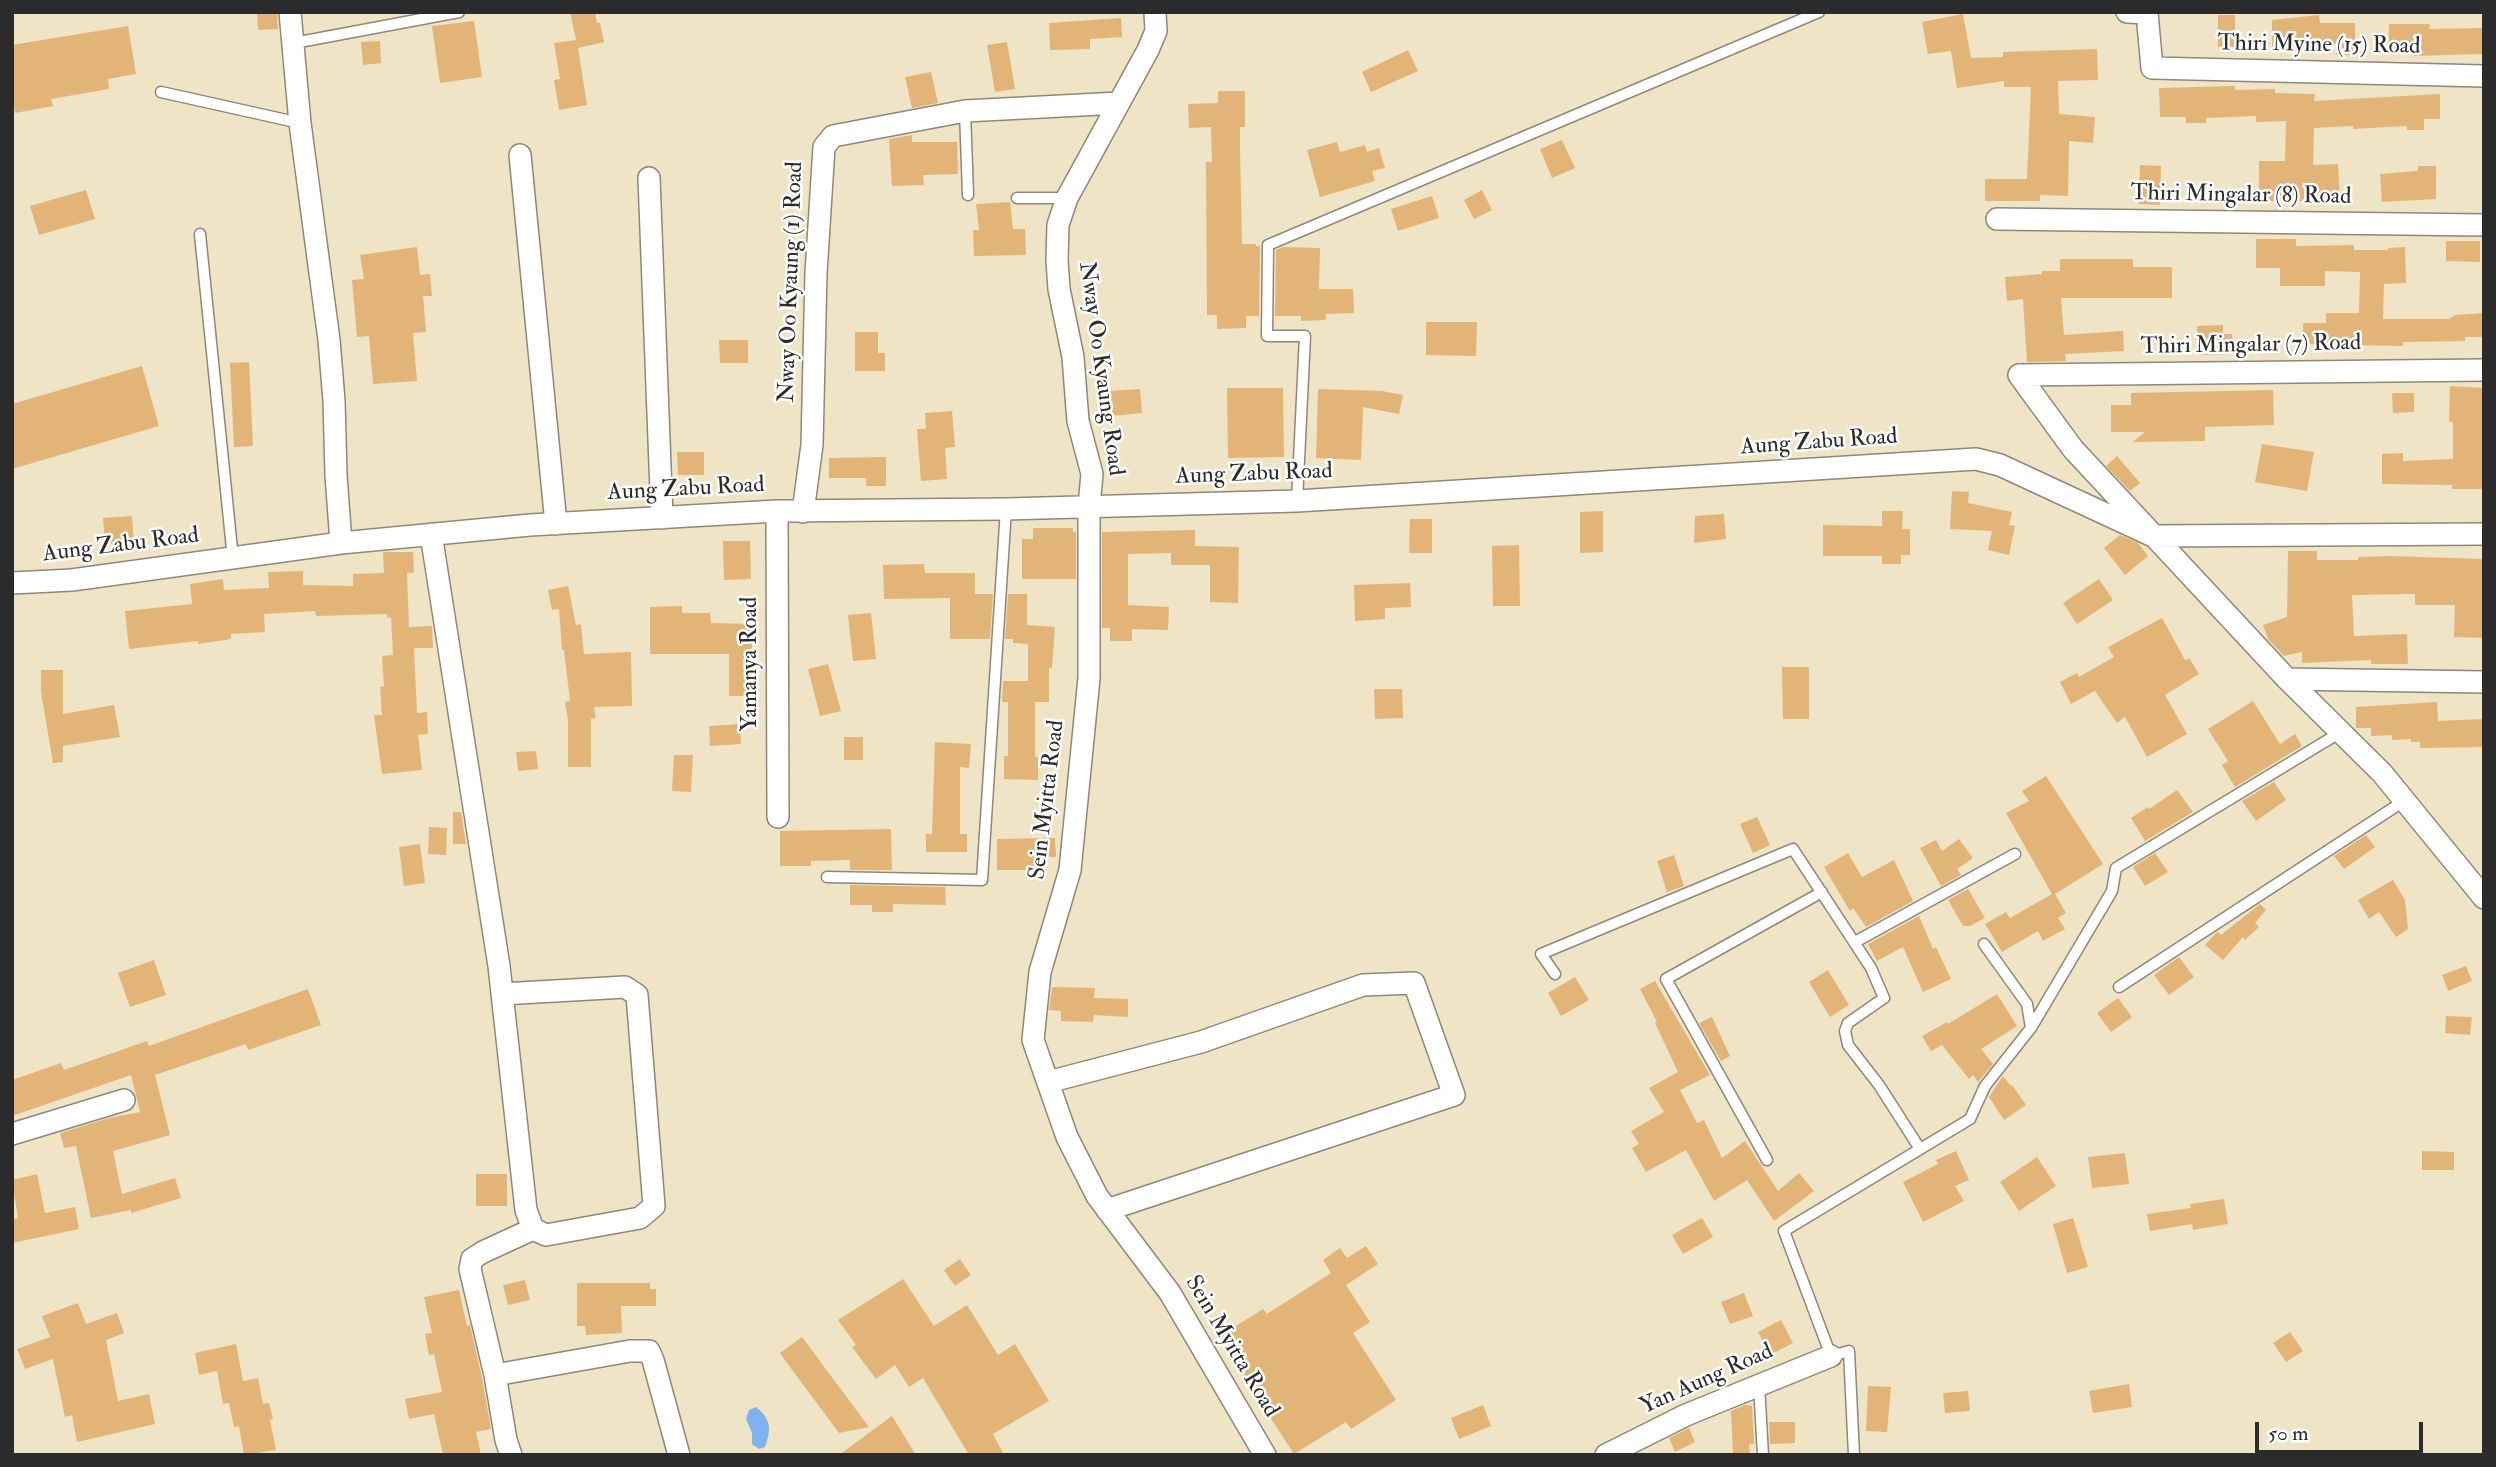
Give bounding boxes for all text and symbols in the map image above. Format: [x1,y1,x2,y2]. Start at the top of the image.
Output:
street label: Thiri Myine (15) Road [2217,30,2421,62]
street label: Nway Oo Kyaung (1) Road [774,161,810,403]
street label: Thiri Mingalar (8) Road [2130,180,2352,212]
street label: Nway Oo Kyaung Road [1071,260,1129,478]
street label: Thiri Mingalar (7) Road [2140,330,2362,362]
street label: Aung Zabu Road [1740,424,1898,462]
street label: Aung Zabu Road [1175,458,1333,492]
street label: Aung Zabu Road [607,472,765,508]
street label: Aung Zabu Road [41,523,201,569]
street label: Yamanya Road [737,597,765,731]
street label: Sein Myitta Road [1025,719,1071,881]
street label: Sein Myitta Road [1178,1271,1284,1423]
street label: Yan Aung Road [1636,1338,1778,1422]
scale bar [2258,1408,2426,1452]
text: 50 m [2268,1420,2309,1447]

